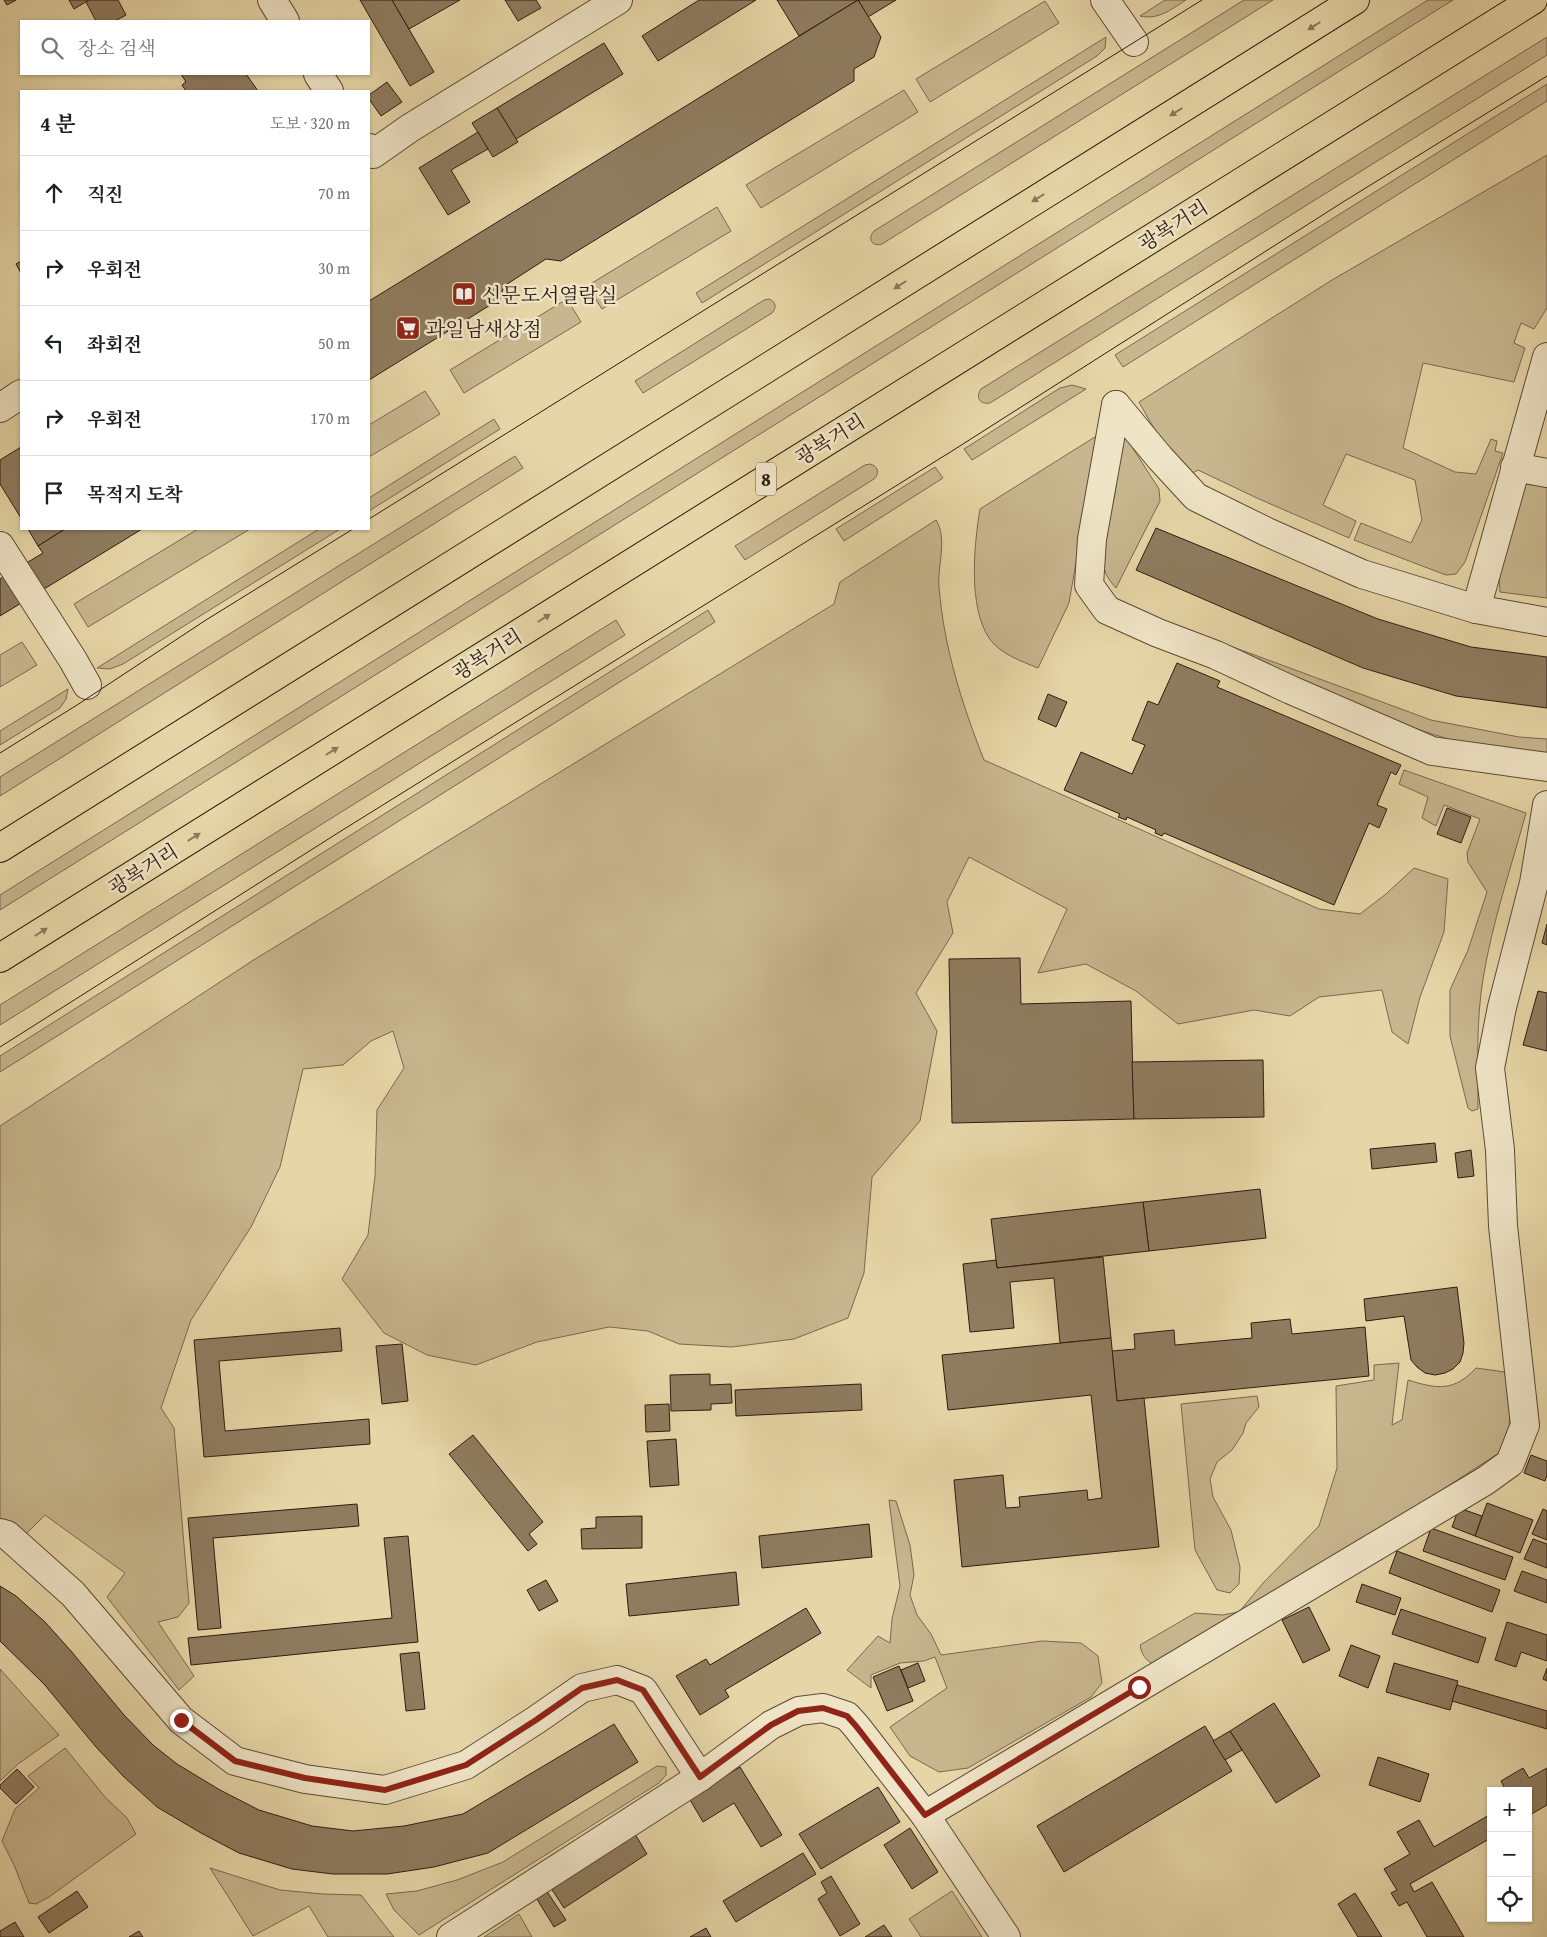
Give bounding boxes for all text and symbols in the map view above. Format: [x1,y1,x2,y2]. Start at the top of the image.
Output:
search box [20,20,370,75]
one-way arrow [1307,21,1320,31]
icon: search [38,34,66,62]
text: 장소 검색 [78,34,156,62]
one-way arrow [1169,107,1182,117]
text: 4 분 [40,108,76,139]
text: 도보 · 320 m [270,111,350,135]
icon: ahead [40,179,68,207]
text: 직진 [87,180,124,208]
text: 70 m [318,181,350,205]
street label: 광복거리 [1133,192,1213,258]
one-way arrow [1031,194,1045,203]
icon: right [40,254,68,282]
text: 우회전 [87,255,142,283]
text: 30 m [318,256,350,280]
place label: 신문도서열람실 [482,280,617,309]
one-way arrow [894,280,907,289]
library icon: 신문도서열람실 [451,281,477,307]
place label: 과일남새상점 [426,314,542,343]
supermarket icon: 과일남새상점 [395,315,421,341]
icon: left [40,329,68,357]
text: 좌회전 [87,330,142,358]
text: 50 m [318,331,350,355]
icon: right [40,404,68,432]
text: 우회전 [87,405,142,433]
text: 170 m [310,406,350,430]
street label: 광복거리 [790,406,870,472]
road number: 8 [756,462,776,496]
icon: arrive [40,479,68,507]
text: 목적지 도착 [87,480,183,508]
one-way arrow [537,614,550,623]
street label: 광복거리 [447,621,527,687]
one-way arrow [325,746,338,755]
one-way arrow [187,832,201,841]
street label: 광복거리 [103,836,183,902]
one-way arrow [35,928,48,937]
route start [1128,1676,1151,1699]
route end [170,1709,193,1732]
map controls [1487,1787,1532,1922]
button: + [1487,1787,1532,1832]
button: − [1487,1832,1532,1877]
button: locate [1487,1877,1532,1922]

